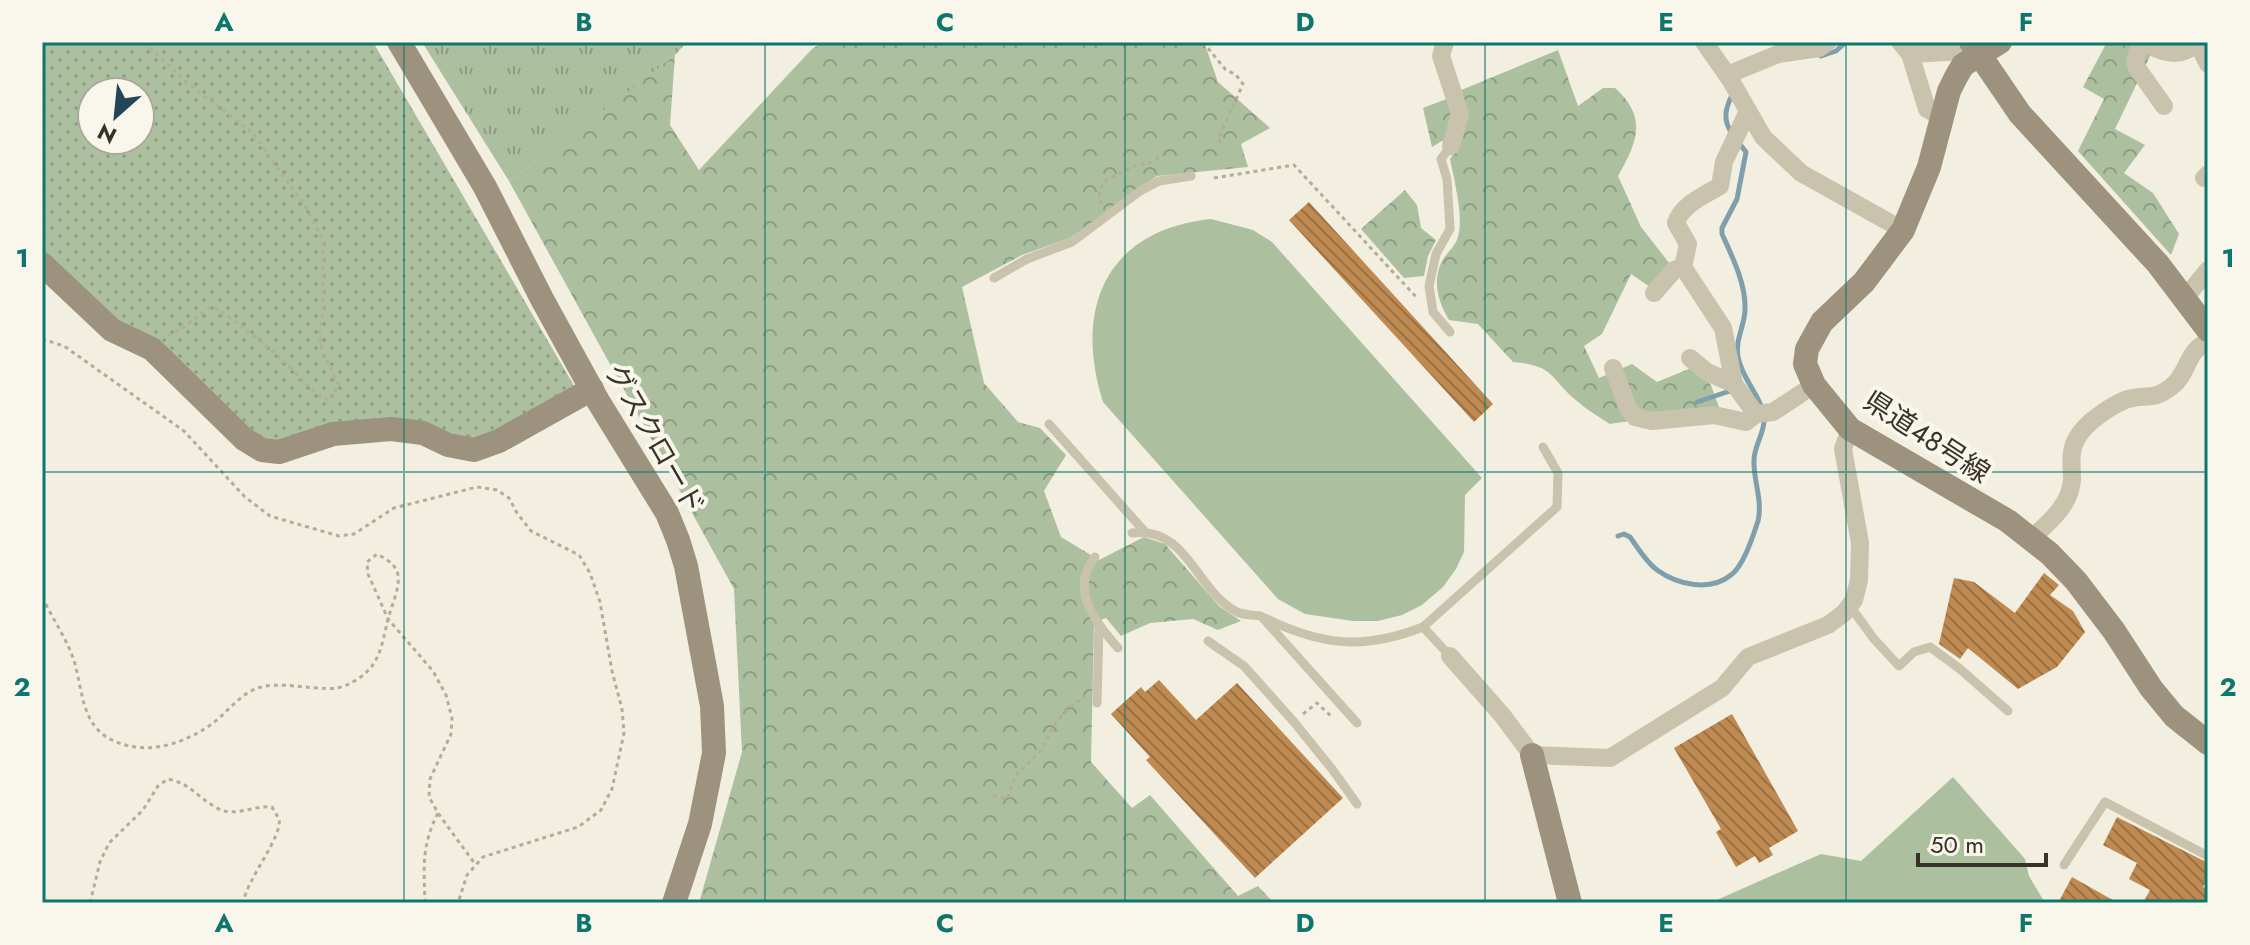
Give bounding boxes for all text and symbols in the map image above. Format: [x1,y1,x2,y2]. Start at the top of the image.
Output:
text: A [213,3,234,41]
text: B [575,3,593,41]
text: C [936,3,954,41]
text: D [1295,3,1315,41]
text: E [1658,3,1674,41]
text: F [2019,3,2033,41]
north arrow [76,76,156,156]
text: N [92,116,122,152]
text: 1 [15,239,29,277]
text: 1 [2221,239,2235,277]
street label: グスクロード [595,356,715,522]
street label: 県道48号線 [1856,381,1998,493]
text: 2 [13,668,31,706]
text: 2 [2219,668,2237,706]
scale bar [1918,817,2046,867]
text: 50 m [1930,827,1984,862]
text: A [213,904,234,942]
text: B [575,904,593,942]
text: C [936,904,954,942]
text: D [1295,904,1315,942]
text: E [1658,904,1674,942]
text: F [2019,904,2033,942]

